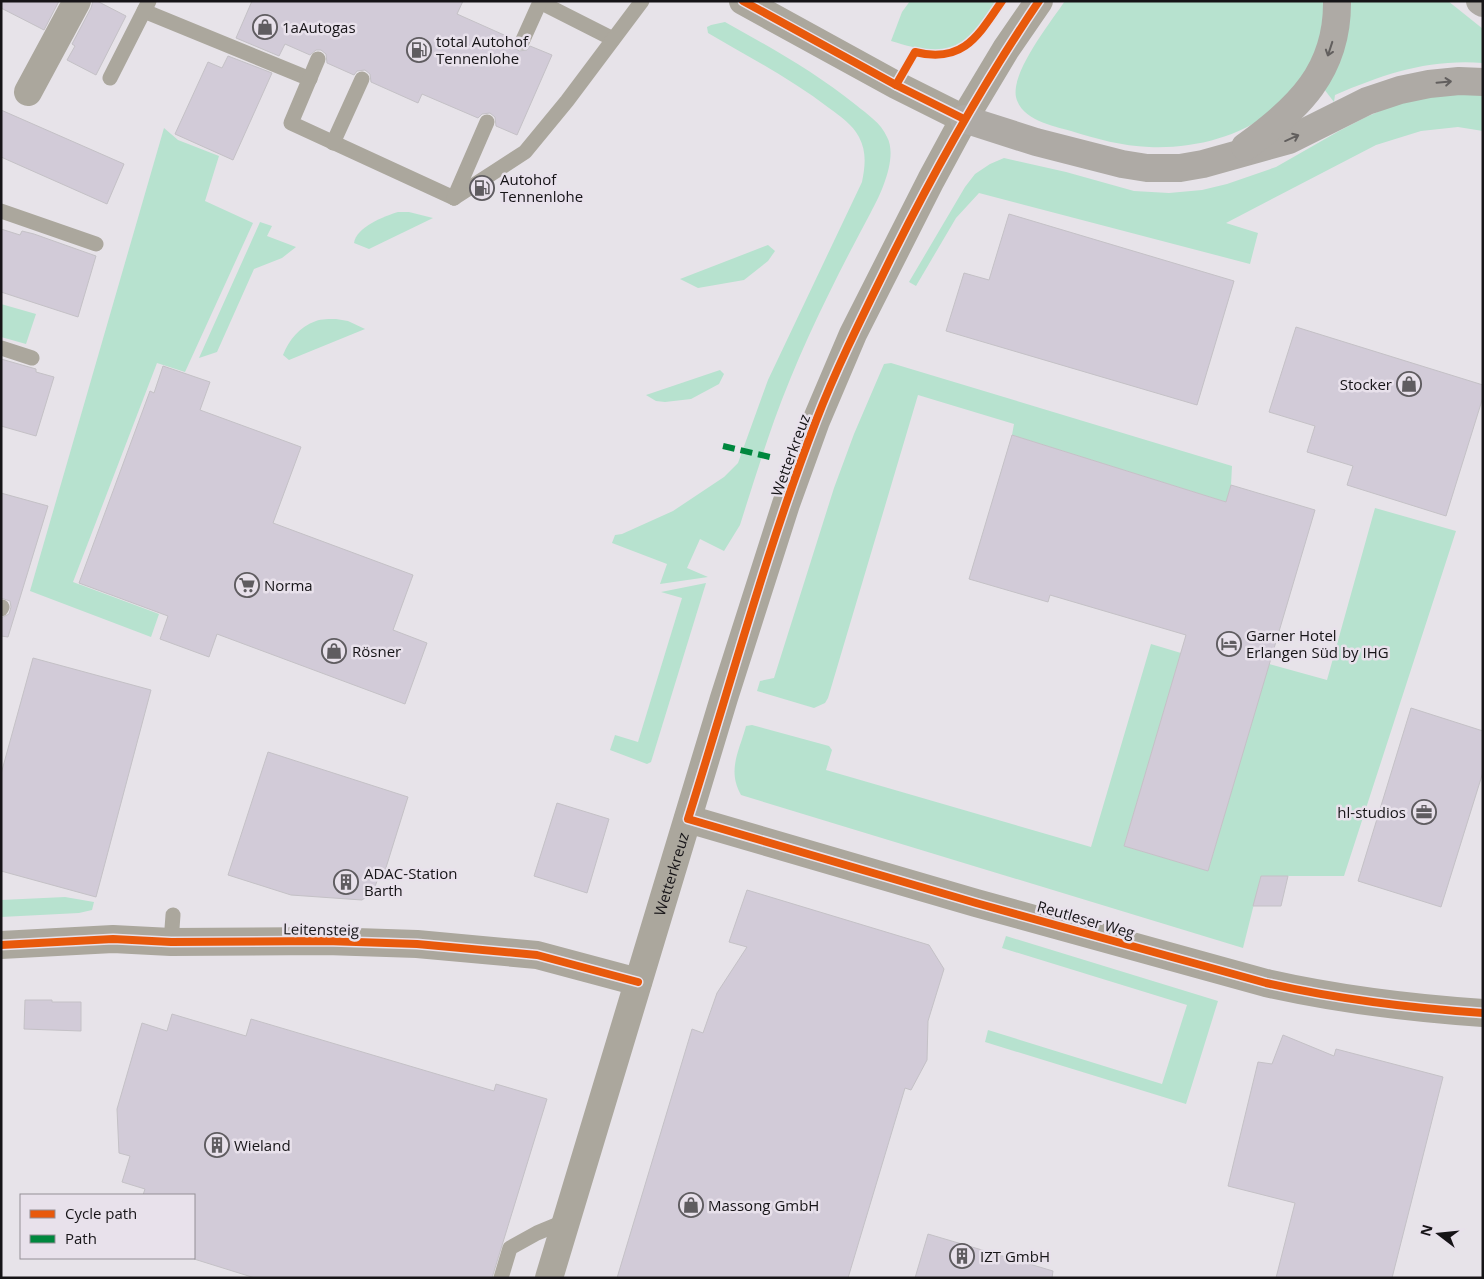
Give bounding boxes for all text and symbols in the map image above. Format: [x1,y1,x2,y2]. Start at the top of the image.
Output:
shop icon: 1aAutogas [252,14,278,40]
place label: 1aAutogas [282,17,356,37]
place label: total Autohof Tennenlohe [436,31,529,68]
fuel station icon: total Autohof Tennenlohe [406,37,432,63]
one-way arrow [1325,41,1334,56]
one-way arrow [1435,77,1451,87]
one-way arrow [1284,133,1299,143]
place label: Autohof Tennenlohe [500,169,583,206]
fuel station icon: Autohof Tennenlohe [469,175,495,201]
shop icon: Stocker [1396,371,1422,397]
place label: Stocker [1340,374,1392,394]
street label: Wetterkreuz [766,411,814,499]
supermarket icon: Norma [234,572,260,598]
place label: Norma [264,575,313,595]
place label: Garner Hotel Erlangen Süd by IHG [1246,625,1389,662]
hotel icon: Garner Hotel Erlangen Süd by IHG [1216,631,1242,657]
shop icon: Rösner [321,638,347,664]
place label: Rösner [352,641,401,661]
office icon: hl-studios [1411,799,1437,825]
place label: hl-studios [1337,802,1406,822]
street label: Wetterkreuz [649,830,693,918]
place label: ADAC-Station Barth [364,863,457,900]
building icon: ADAC-Station Barth [333,869,359,895]
street label: Reutleser Weg [1035,896,1137,942]
street label: Leitensteig [283,918,359,940]
building icon: Wieland [204,1132,230,1158]
place label: Wieland [234,1135,291,1155]
shop icon: Massong GmbH [678,1192,704,1218]
legend [20,1194,195,1259]
place label: Massong GmbH [708,1195,819,1215]
text: Cycle path [65,1203,137,1223]
north arrow [1414,1209,1464,1259]
text: N [1415,1222,1437,1238]
text: Path [65,1228,97,1248]
building icon: IZT GmbH [949,1243,975,1269]
place label: IZT GmbH [980,1246,1050,1266]

